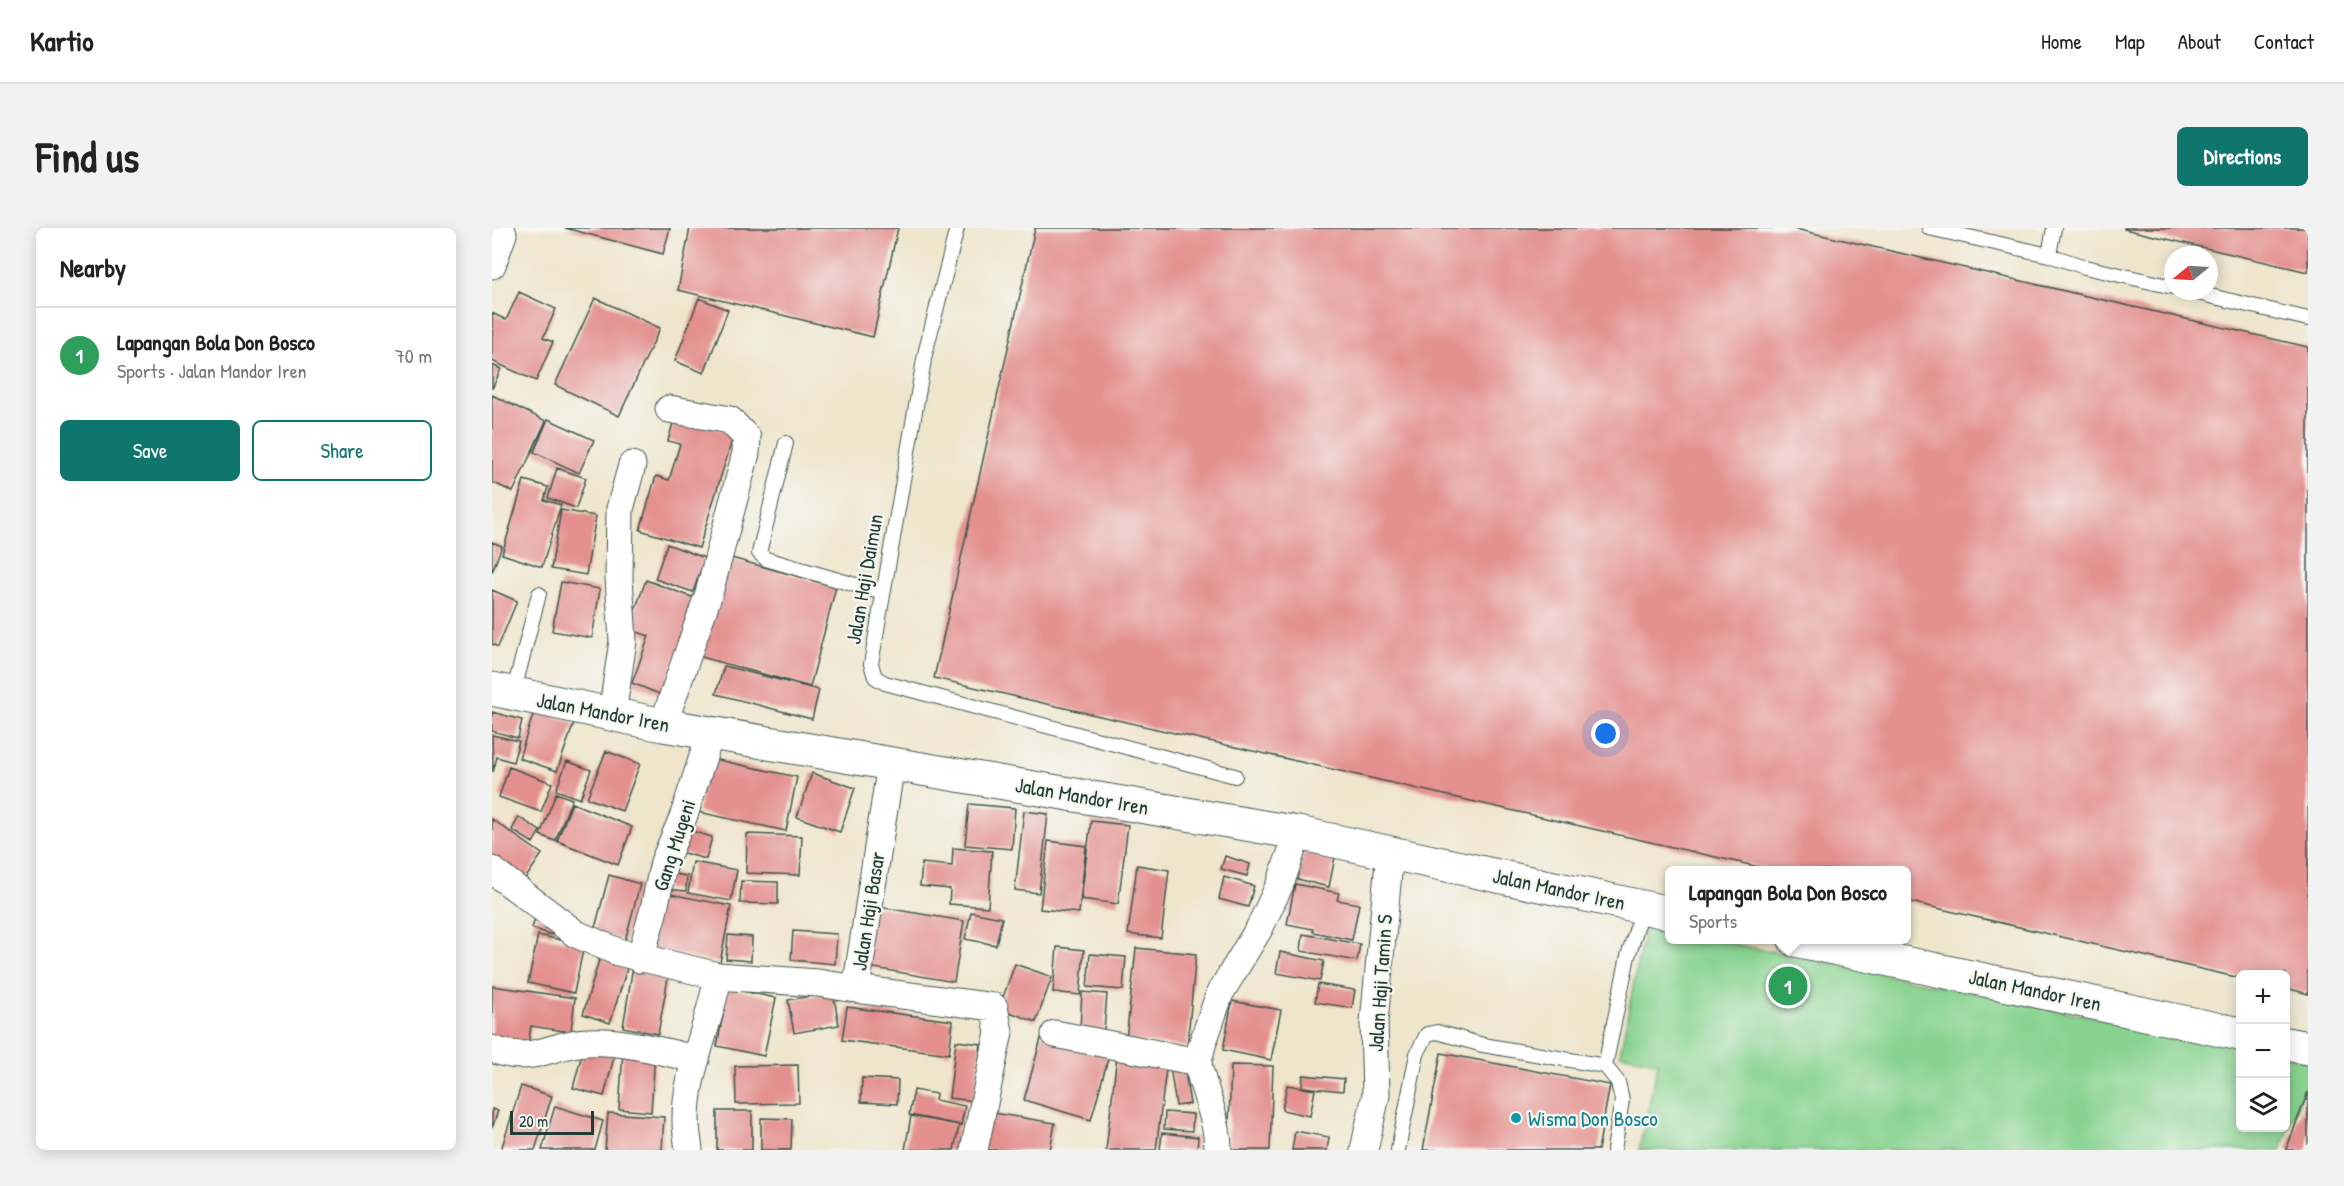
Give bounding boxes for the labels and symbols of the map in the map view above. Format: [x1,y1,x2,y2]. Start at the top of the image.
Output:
north arrow [2164,246,2218,300]
street label: Jalan Haji Daimun [838,512,890,646]
street label: Jalan Mandor Iren [534,685,672,739]
your location [1591,719,1620,748]
street label: Jalan Mandor Iren [1013,770,1151,822]
street label: Gang Mugeni [646,795,702,895]
street label: Jalan Haji Basar [844,849,892,973]
street label: Jalan Mandor Iren [1490,861,1628,917]
street label: Jalan Haji Tamin S [1361,913,1399,1053]
street label: Jalan Mandor Iren [1966,962,2104,1018]
pin: 1 [1768,964,1808,1008]
place label: Wisma Don Bosco [1528,1104,1658,1133]
scale bar [510,1108,594,1136]
marker: Wisma Don Bosco [1509,1111,1523,1125]

